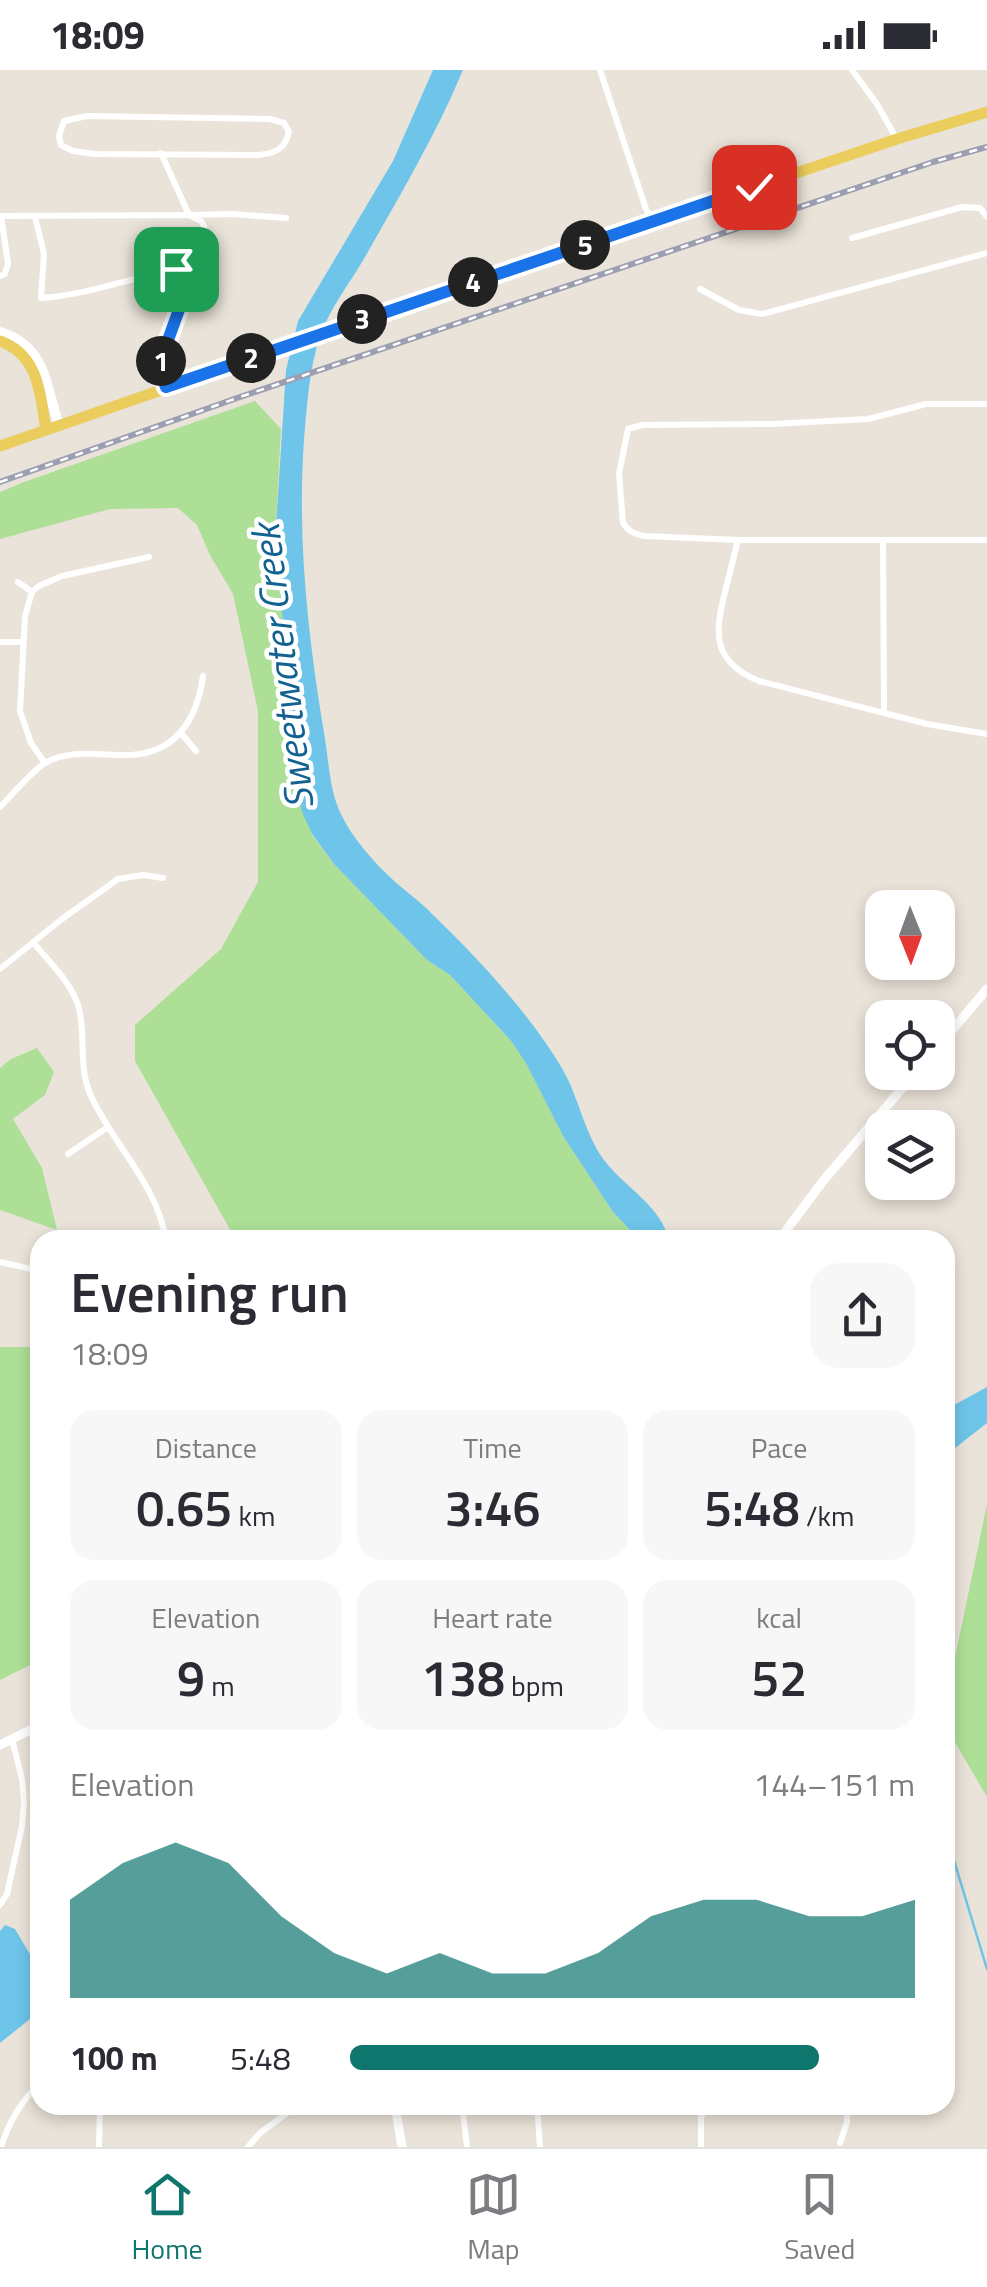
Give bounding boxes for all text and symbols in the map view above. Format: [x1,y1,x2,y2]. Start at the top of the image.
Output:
text: 18:09 [50,6,145,64]
pin [712,145,797,230]
icon: check [727,160,782,215]
pin: 5 [560,220,610,270]
text: 5 [577,223,593,266]
pin [134,227,219,312]
icon: arrive [149,242,204,297]
pin: 4 [448,257,498,307]
text: 4 [465,260,481,303]
pin: 3 [337,294,387,344]
text: 3 [354,297,370,340]
pin: 2 [226,333,276,383]
pin: 1 [136,336,186,386]
text: 2 [243,336,259,379]
text: 1 [153,339,169,382]
water label: Sweetwater Creek [234,517,330,813]
north arrow [865,890,955,980]
map controls [865,890,955,1200]
button: locate [865,1000,955,1090]
button: layers [865,1110,955,1200]
text: Evening run [70,1250,349,1333]
button: share [810,1263,915,1368]
text: 18:09 [70,1329,149,1377]
text: Distance [155,1426,257,1469]
text: Time [463,1426,522,1469]
text: Pace [751,1426,808,1469]
text: 0.65 [136,1469,232,1545]
text: 3:46 [445,1469,540,1545]
text: 5:48 [704,1469,800,1545]
text: km [232,1494,275,1537]
text: /km [800,1494,854,1537]
text: Elevation [151,1596,260,1639]
text: Heart rate [432,1596,553,1639]
text: kcal [756,1596,802,1639]
text: 9 [177,1639,205,1715]
text: 138 [421,1639,505,1715]
text: 52 [751,1639,807,1715]
text: m [205,1664,235,1707]
text: bpm [505,1664,564,1707]
text: Elevation [70,1760,194,1808]
text: 144–151 m [753,1760,915,1808]
text: 100 m [70,2034,158,2082]
text: 5:48 [230,2034,291,2082]
tab: Home [132,2167,203,2270]
tab: Map [466,2167,521,2270]
tab: Saved [784,2167,855,2270]

